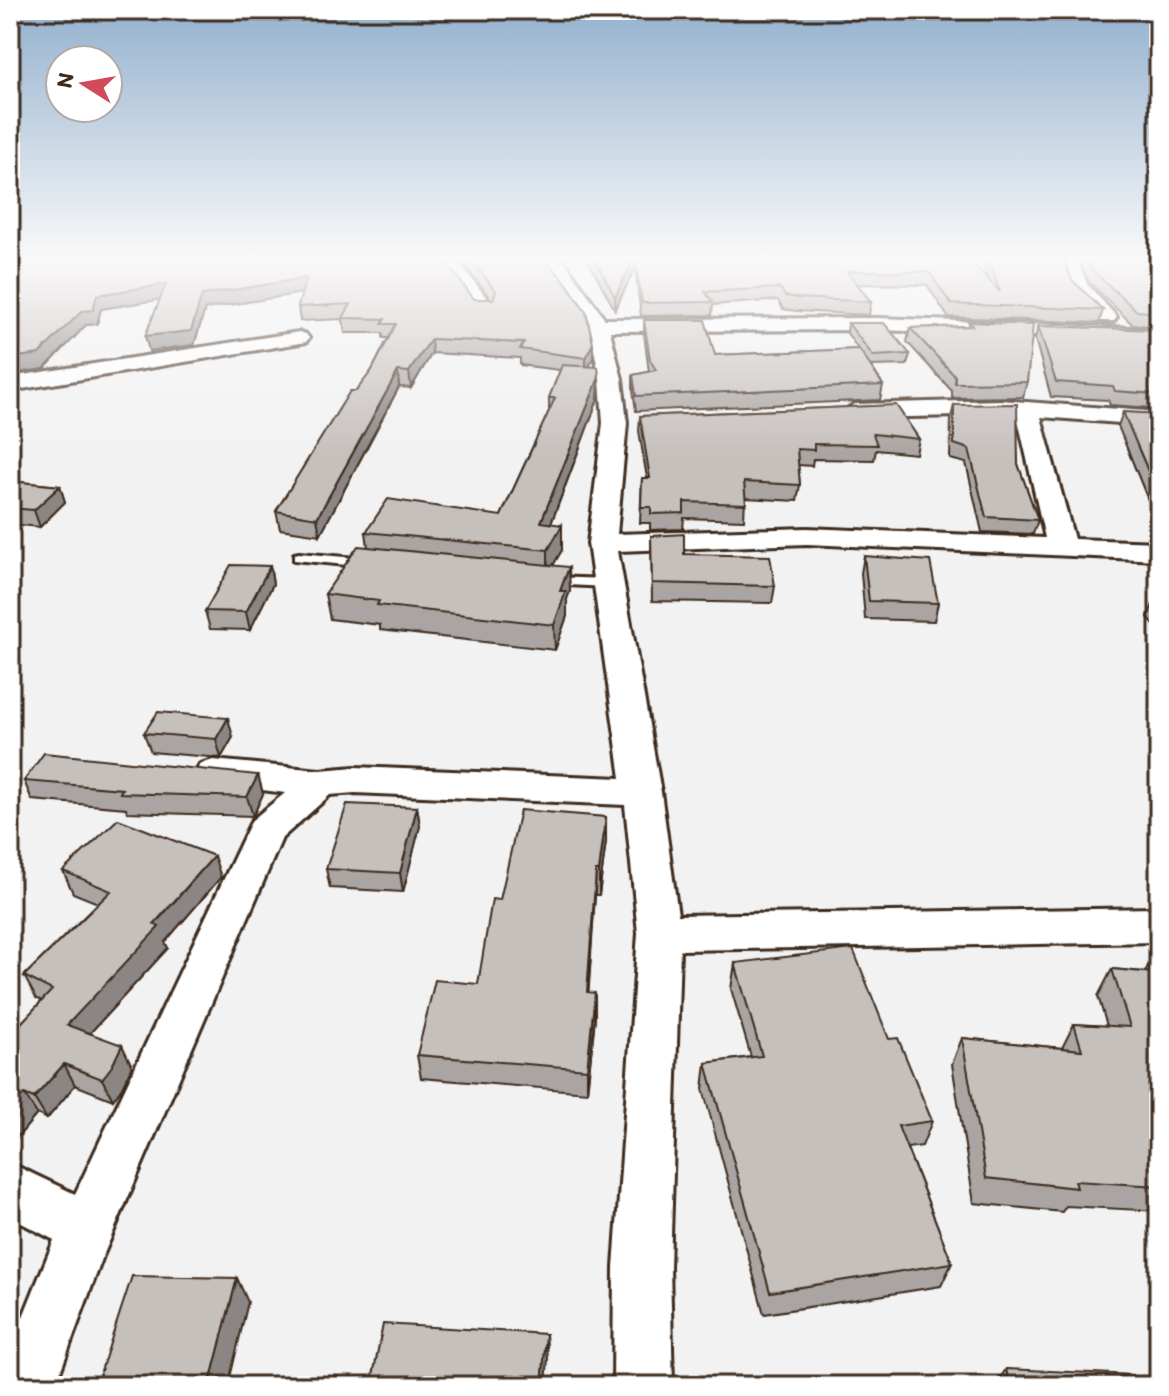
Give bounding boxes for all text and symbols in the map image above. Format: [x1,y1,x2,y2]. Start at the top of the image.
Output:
north arrow [44,44,124,124]
text: N [50,70,80,90]

